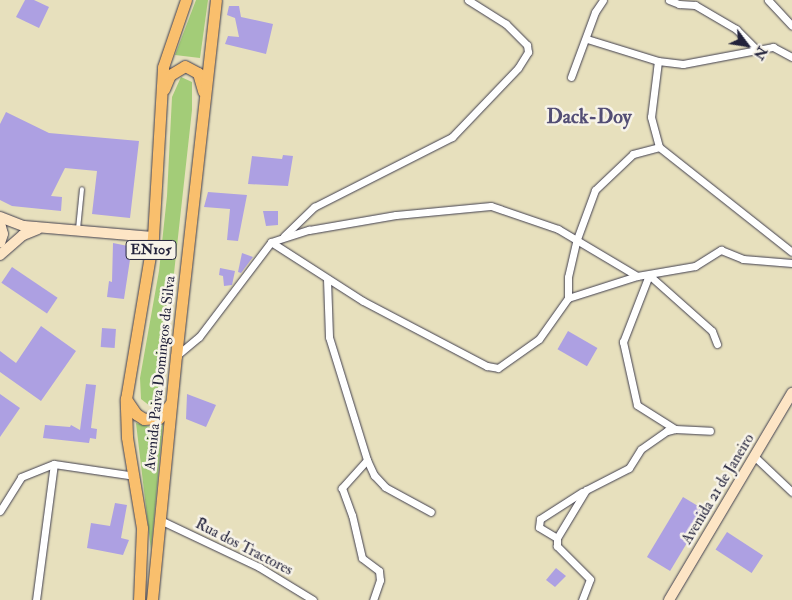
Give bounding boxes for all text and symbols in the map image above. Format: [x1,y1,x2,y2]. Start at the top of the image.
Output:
north arrow [722,20,772,70]
text: N [750,43,771,63]
district label: Dack-Doy [546,104,632,128]
road number: EN105 [125,238,177,262]
street label: Avenida Paiva Domingos da Silva [141,275,179,471]
street label: Avenida 21 de Janeiro [678,430,758,548]
street label: Rua dos Tractores [192,515,296,579]

